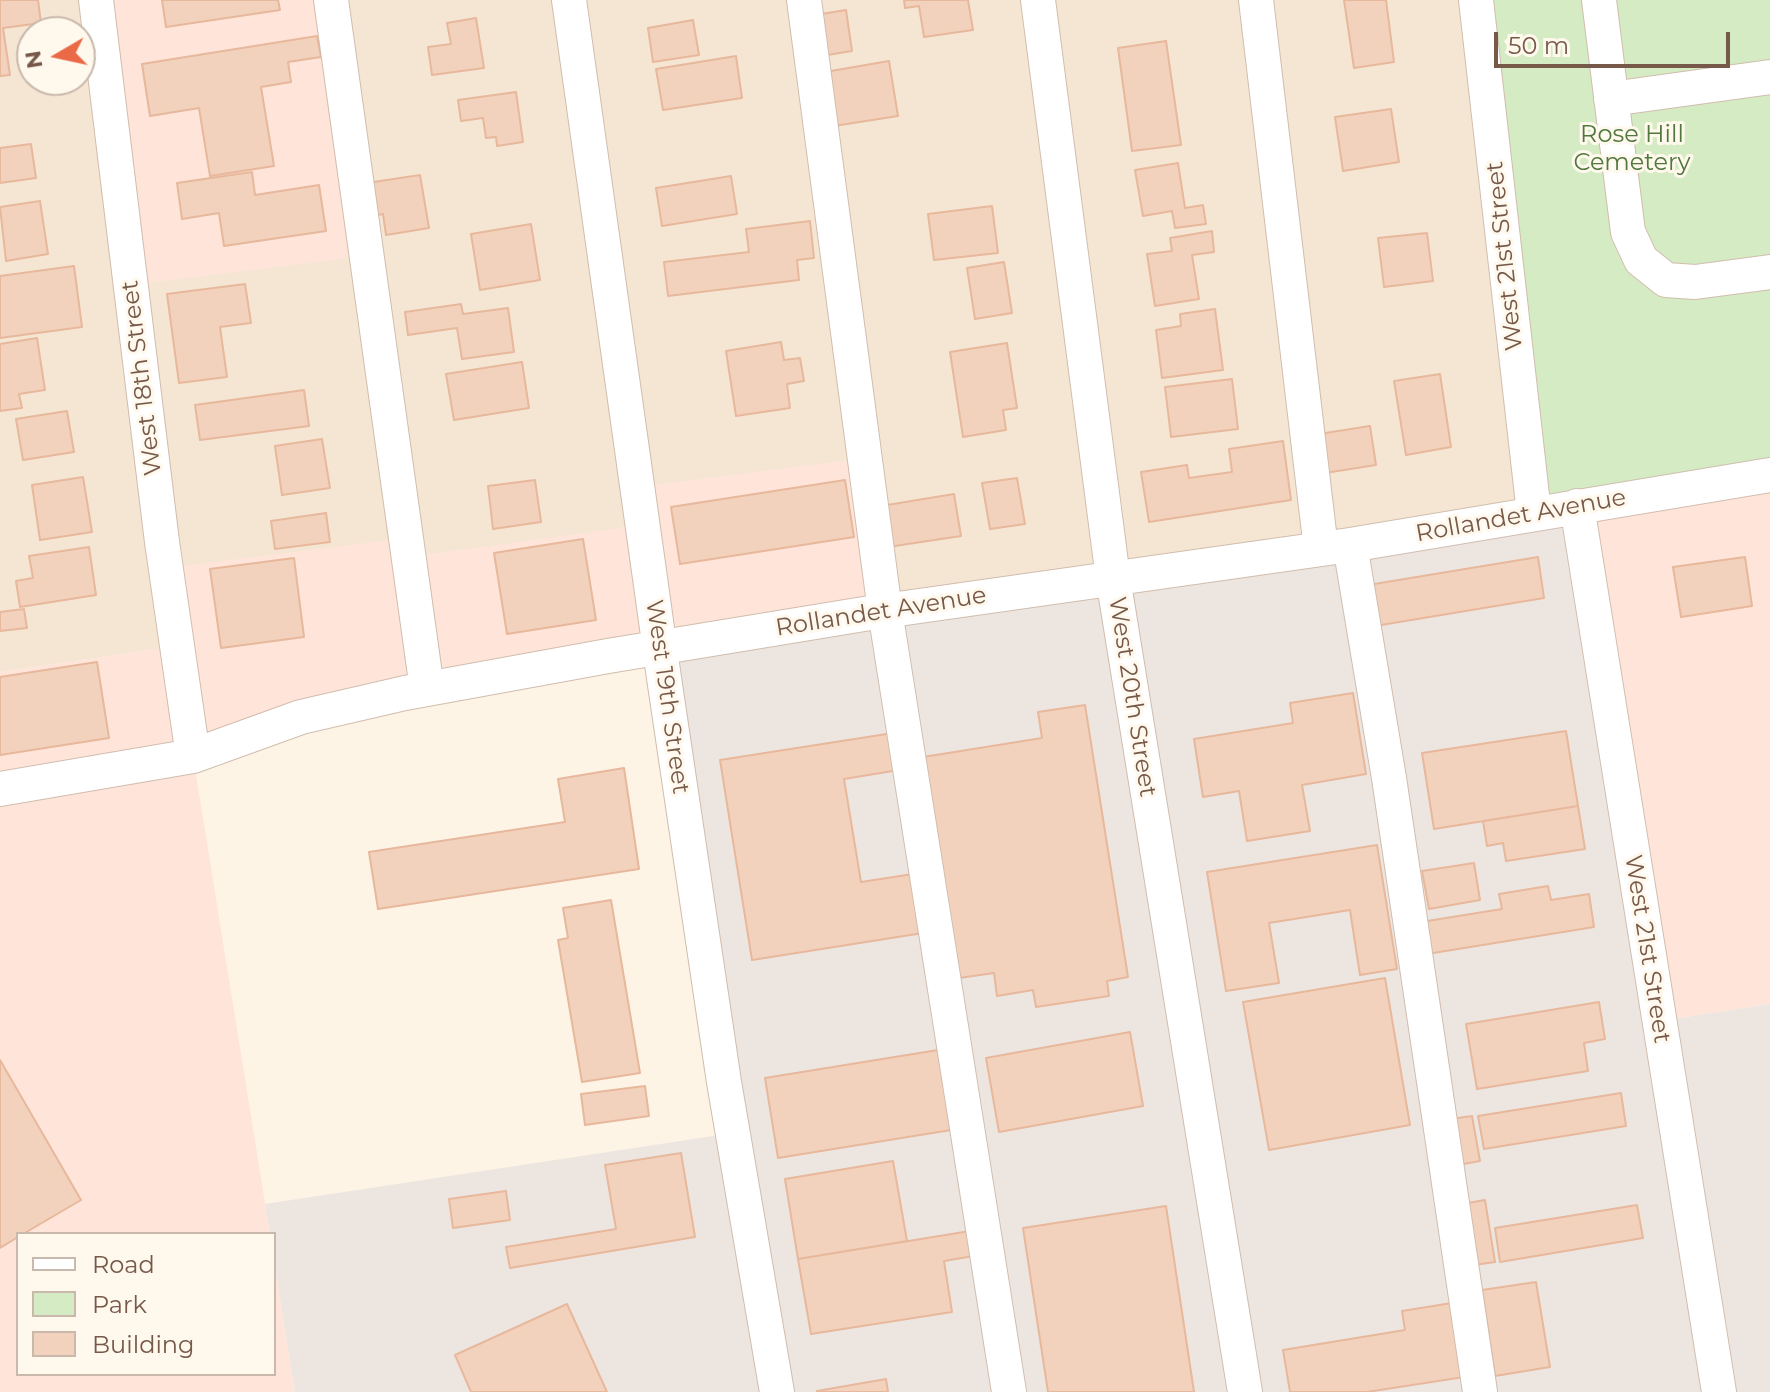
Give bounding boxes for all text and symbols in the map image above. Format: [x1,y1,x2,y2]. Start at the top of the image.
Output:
north arrow [16,16,96,96]
scale bar [1498,16,1734,66]
text: 50 m [1508,31,1569,60]
text: N [19,49,49,70]
park label: Rose Hill Cemetery [1573,121,1691,177]
street label: West 21st Street [1481,160,1529,352]
street label: West 18th Street [116,279,168,477]
street label: Rollandet Avenue [1414,483,1628,549]
street label: Rollandet Avenue [774,581,988,643]
street label: West 20th Street [1102,595,1162,799]
street label: West 19th Street [639,598,695,796]
street label: West 21st Street [1618,853,1676,1045]
legend [16,1232,276,1376]
text: Road [92,1250,155,1279]
text: Park [92,1290,147,1319]
text: Building [92,1330,195,1359]

